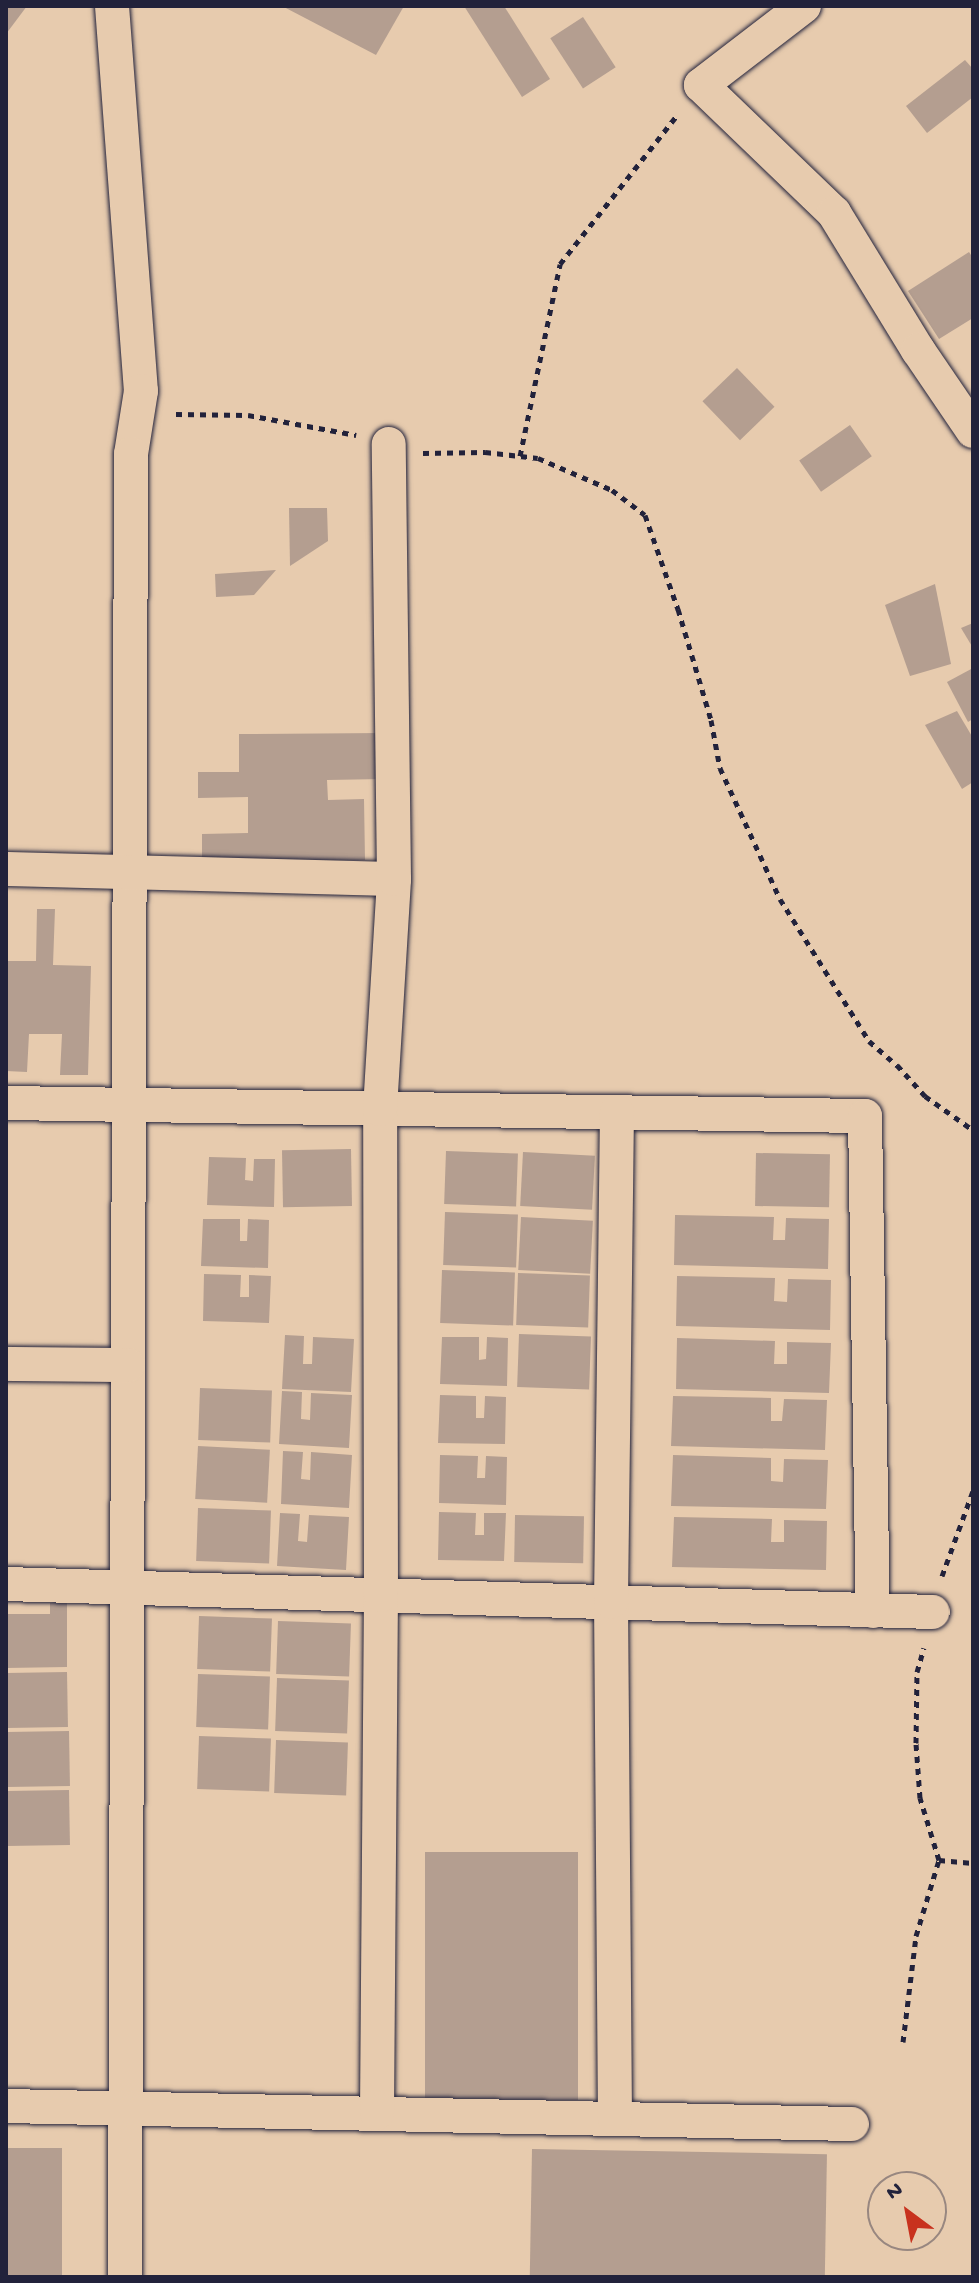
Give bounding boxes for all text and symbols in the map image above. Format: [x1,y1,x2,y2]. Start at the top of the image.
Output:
north arrow [867,2171,947,2251]
text: N [882,2178,908,2207]

